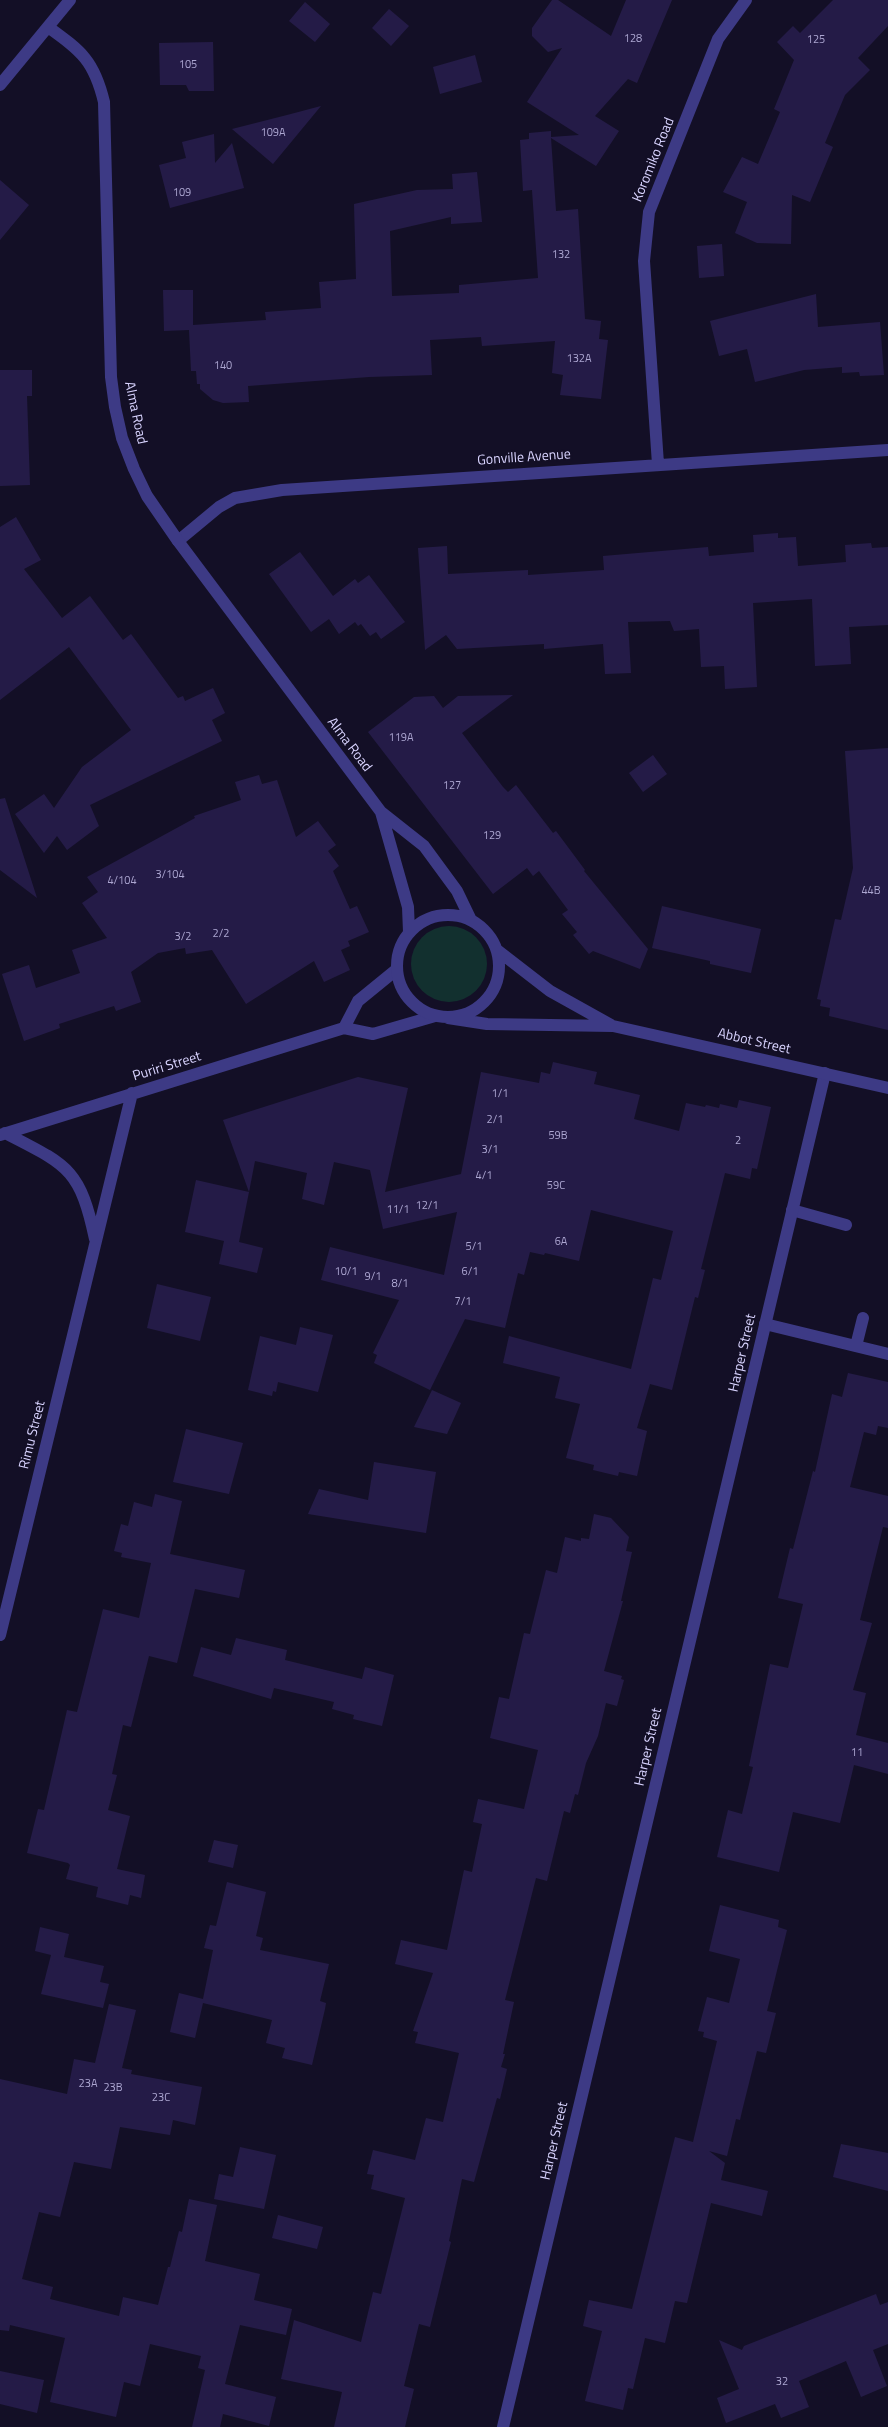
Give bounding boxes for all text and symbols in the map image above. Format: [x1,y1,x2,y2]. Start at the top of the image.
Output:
house number: 128 [624,32,642,46]
house number: 125 [807,33,825,47]
house number: 105 [179,58,197,72]
street label: Koromiko Road [629,115,679,205]
house number: 109A [260,126,286,140]
house number: 109 [173,186,191,200]
house number: 132 [552,248,570,262]
house number: 132A [566,352,592,366]
house number: 140 [214,359,232,373]
street label: Alma Road [120,380,150,446]
street label: Gonville Avenue [477,446,571,470]
street label: Alma Road [323,715,375,775]
house number: 119A [388,731,414,745]
house number: 127 [443,779,461,793]
house number: 129 [483,829,501,843]
house number: 3/104 [155,868,185,882]
house number: 4/104 [107,874,137,888]
house number: 44B [861,884,881,898]
house number: 2/2 [213,927,229,941]
house number: 3/2 [175,930,191,944]
street label: Abbot Street [716,1025,792,1059]
street label: Puriri Street [131,1049,203,1085]
house number: 1/1 [492,1087,508,1101]
house number: 2/1 [487,1113,503,1127]
house number: 59B [548,1129,568,1143]
house number: 2 [735,1134,741,1148]
house number: 3/1 [482,1143,498,1157]
house number: 4/1 [476,1169,492,1183]
house number: 59C [547,1179,565,1193]
house number: 12/1 [415,1199,439,1213]
house number: 11/1 [386,1203,410,1217]
house number: 6A [555,1235,567,1249]
house number: 5/1 [466,1240,482,1254]
house number: 10/1 [334,1265,358,1279]
house number: 6/1 [462,1265,478,1279]
house number: 9/1 [365,1270,381,1284]
house number: 8/1 [392,1277,408,1291]
house number: 7/1 [455,1295,471,1309]
street label: Harper Street [726,1312,760,1394]
street label: Rimu Street [16,1399,50,1471]
street label: Harper Street [632,1706,666,1788]
house number: 11 [851,1746,863,1760]
house number: 23A [79,2077,97,2091]
house number: 23B [103,2081,123,2095]
house number: 23C [152,2091,170,2105]
street label: Harper Street [538,2100,572,2182]
house number: 32 [776,2375,788,2389]

